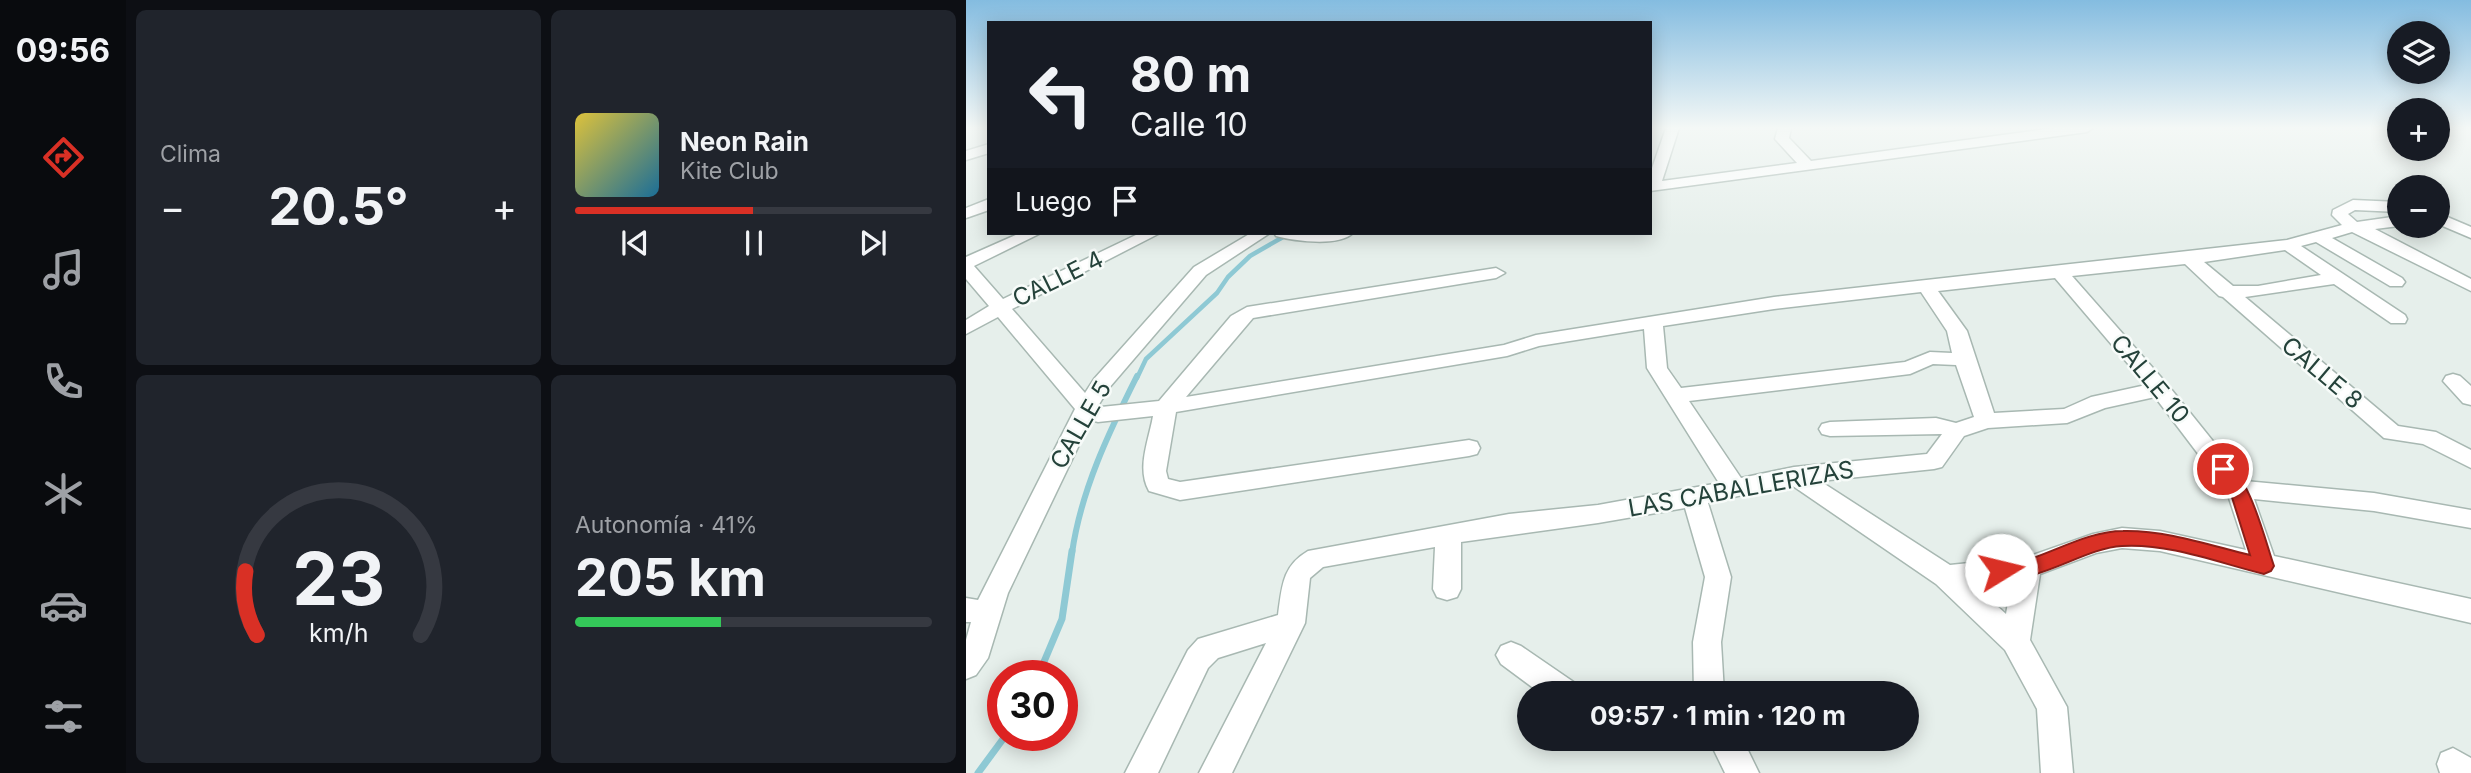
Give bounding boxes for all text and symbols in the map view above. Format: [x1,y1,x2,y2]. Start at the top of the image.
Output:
map controls [2387,21,2450,238]
button: layers [2387,21,2450,84]
text: 09:56 [16,31,110,70]
text: 80 m [1130,45,1251,104]
icon: left [1015,49,1106,140]
button: + [2387,98,2450,161]
text: Calle 10 [1130,105,1248,144]
text: Neon Rain [680,126,809,157]
icon: directions [39,133,88,182]
text: Clima [160,140,221,168]
text: Kite Club [680,157,779,185]
text: 20.5° [268,175,409,238]
button: − [2387,175,2450,238]
icon: arrive [1106,182,1144,220]
text: − [160,184,185,230]
text: + [492,184,517,230]
text: Luego [1015,186,1092,217]
icon: previous [616,224,654,262]
icon: pause [735,224,773,262]
icon: next [854,224,892,262]
street label: CALLE 4 [1008,244,1108,313]
icon: music [39,245,88,294]
street label: CALLE 10 [2105,328,2196,429]
street label: CALLE 8 [2276,330,2369,415]
icon: phone [39,357,88,406]
street label: CALLE 5 [1044,376,1117,474]
pin [2193,439,2253,499]
icon: arrive [2204,450,2242,488]
street label: LAS CABALLERIZAS [1626,454,1856,523]
icon: climate [39,469,88,518]
text: Autonomía · 41% [575,511,757,539]
position arrow [1964,533,2038,607]
text: 23 [292,534,385,623]
text: 205 km [575,546,766,609]
icon: car [39,581,88,630]
text: km/h [309,618,368,648]
speed limit sign: 30 [987,660,1078,751]
icon: filters [39,692,88,741]
text: 09:57 · 1 min · 120 m [1590,700,1846,731]

